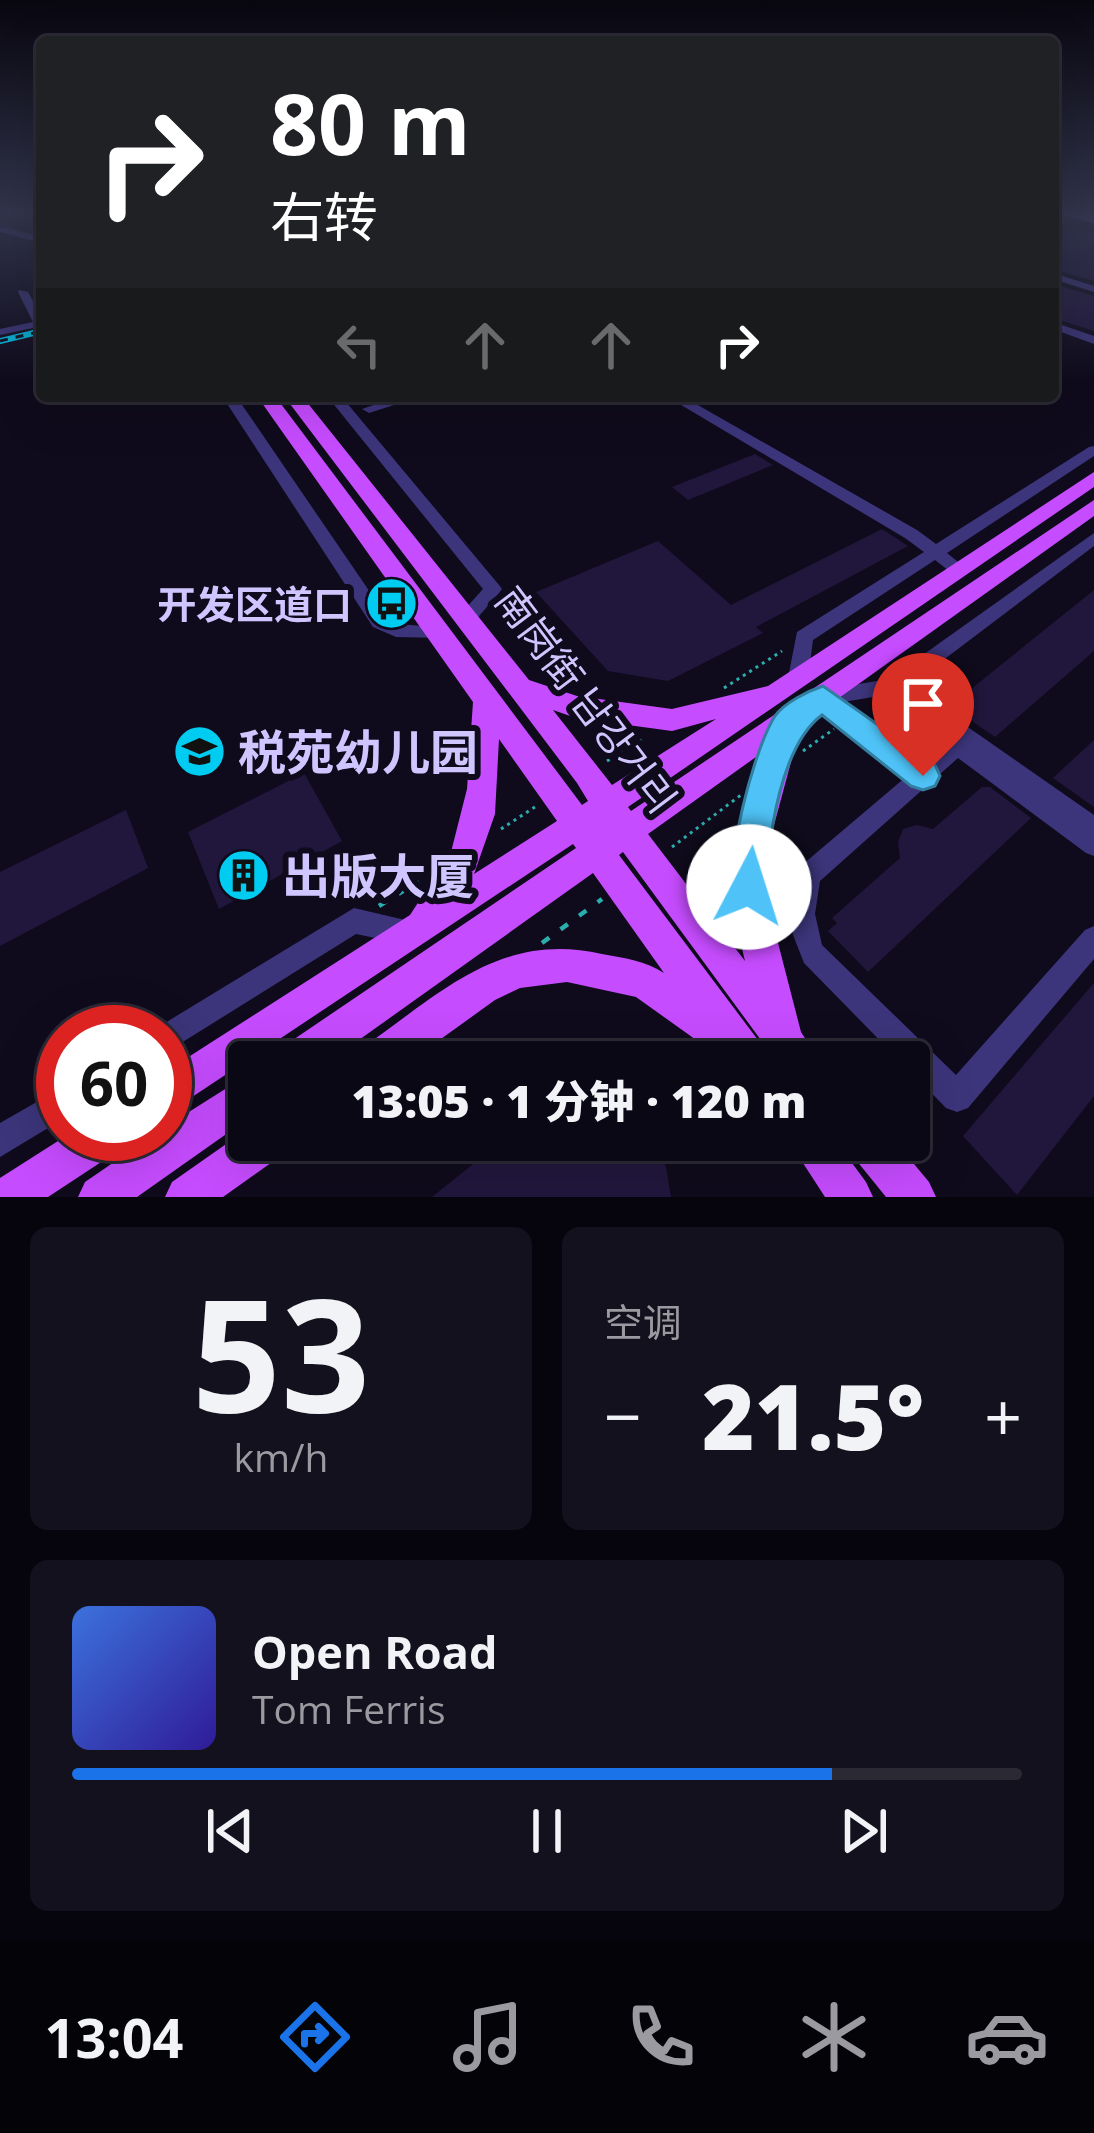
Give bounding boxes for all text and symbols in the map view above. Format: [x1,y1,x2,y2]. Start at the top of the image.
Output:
text: 80 m [270,65,470,180]
icon: right [72,84,228,240]
text: 右转 [270,179,378,253]
icon: left [326,312,392,378]
icon: ahead [452,312,518,378]
icon: ahead [578,312,644,378]
icon: right [704,312,770,378]
bus stop icon: 开发区道口 [363,575,419,631]
street label: 南岗街 남강거리 [484,575,690,823]
place label: 开发区道口 [157,577,352,630]
pin [872,653,974,776]
icon: arrive [890,671,956,737]
place label: 税苑幼儿园 [238,719,478,784]
school or university icon: 税苑幼儿园 [171,723,227,779]
position arrow [686,824,812,950]
place label: 出版大厦 [282,843,474,908]
building icon: 出版大厦 [215,847,271,903]
speed limit sign: 60 [36,1005,192,1161]
text: 13:05 · 1 分钟 · 120 m [351,1070,807,1131]
text: 53 [192,1245,370,1458]
text: 空调 [604,1295,682,1348]
text: 21.5° [702,1354,924,1476]
text: − [604,1370,642,1460]
text: + [984,1370,1022,1460]
text: km/h [234,1430,328,1483]
text: Open Road [252,1621,497,1682]
text: Tom Ferris [252,1682,446,1735]
icon: previous [197,1798,263,1864]
icon: pause [514,1798,580,1864]
icon: next [831,1798,897,1864]
icon: directions [273,1995,357,2079]
icon: music [446,1995,530,2079]
icon: phone [619,1995,703,2079]
icon: climate [792,1995,876,2079]
icon: car [965,1995,1049,2079]
text: 13:04 [45,2000,183,2074]

